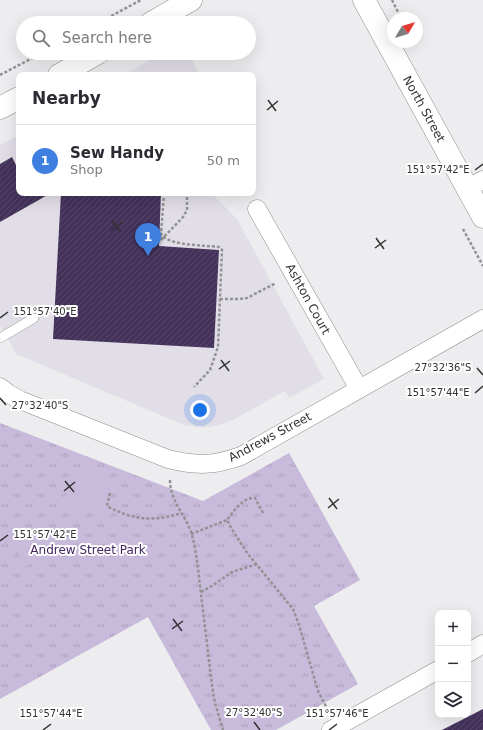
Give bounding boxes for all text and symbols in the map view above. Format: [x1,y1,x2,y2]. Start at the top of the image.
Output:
north arrow [387,12,423,48]
search box [16,16,256,60]
icon: search [30,27,52,49]
text: Search here [62,29,152,47]
street label: North Street [400,73,448,145]
text: Nearby [32,88,101,108]
text: Sew Handy [70,144,164,162]
text: 1 [40,153,50,168]
text: 50 m [207,153,240,168]
text: Shop [70,162,103,177]
text: 151°57'42"E [406,164,470,175]
pin: 1 [135,223,161,256]
street label: Ashton Court [283,261,333,337]
text: 151°57'40"E [13,306,77,317]
text: 27°32'36"S [415,362,471,373]
text: 151°57'44"E [406,387,470,398]
text: 27°32'40"S [12,400,68,411]
your location [190,400,210,420]
street label: Andrews Street [226,409,314,465]
text: 151°57'42"E [13,529,77,540]
park label: Andrew Street Park [30,543,146,557]
map controls [435,610,471,718]
button: + [435,610,471,646]
button: − [435,646,471,682]
button: layers [435,682,471,718]
text: 27°32'40"S [226,707,282,718]
text: 151°57'44"E [19,708,83,719]
text: 151°57'46"E [305,708,369,719]

